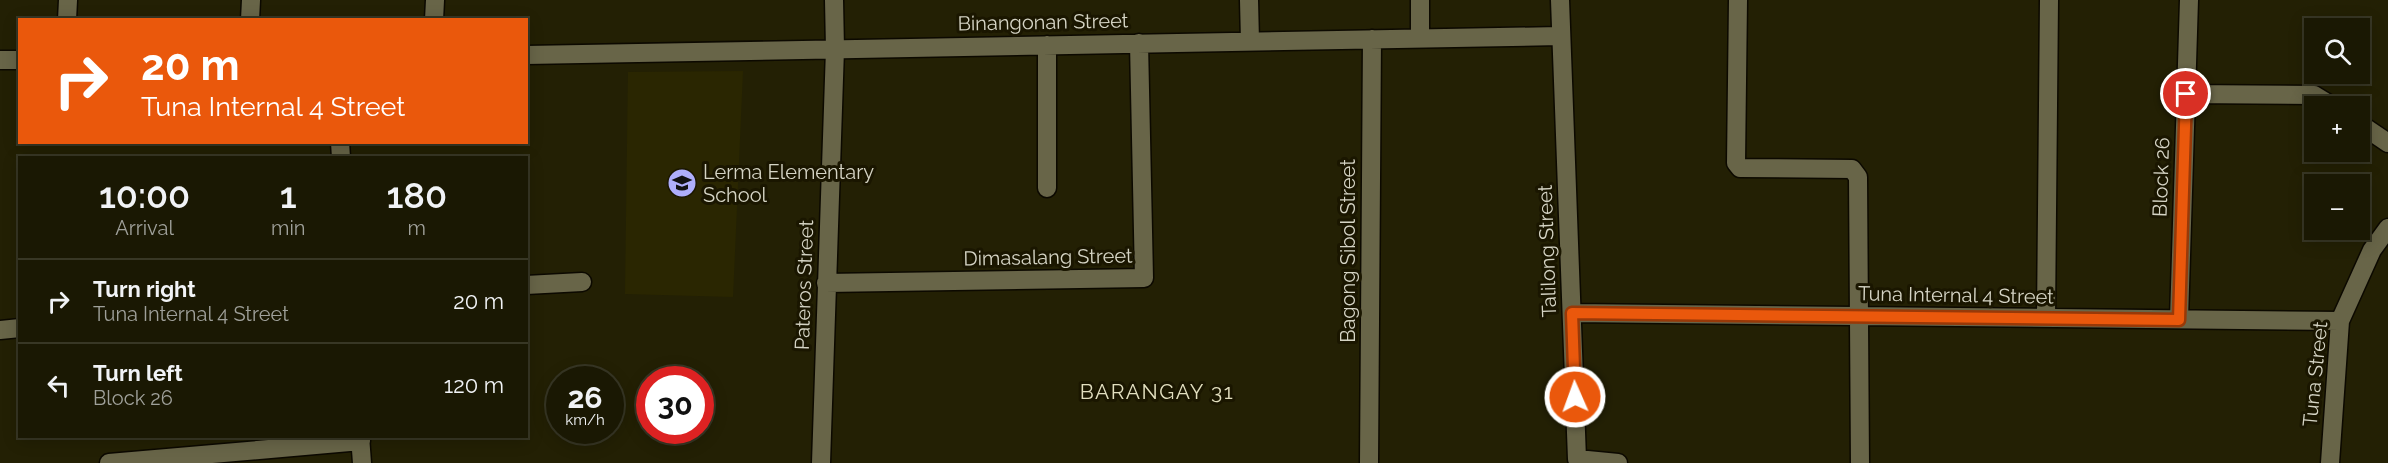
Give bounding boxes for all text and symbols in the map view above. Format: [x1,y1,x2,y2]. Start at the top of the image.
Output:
street label: Binangonan Street [957,9,1129,35]
map controls [2304,18,2370,240]
button: search [2304,18,2370,84]
text: 20 m [141,41,240,90]
icon: right [42,42,120,120]
pin [2160,68,2211,119]
icon: arrive [2169,77,2202,110]
text: Tuna Internal 4 Street [141,91,405,122]
button: + [2304,96,2370,162]
street label: Block 26 [2148,137,2174,217]
street label: Bagong Sibol Street [1336,159,1360,343]
place label: Lerma Elementary School [703,160,874,207]
school or university icon: Lerma Elementary School [666,167,698,199]
text: 10:00 [99,174,190,216]
text: 1 [280,174,297,216]
text: 180 [386,174,447,216]
button: − [2304,174,2370,240]
street label: Talilong Street [1533,184,1561,318]
text: Arrival [115,216,174,240]
text: min [271,216,305,240]
text: m [408,216,426,240]
street label: Pateros Street [790,219,818,350]
street label: Dimasalang Street [963,244,1133,270]
text: Turn right [93,276,196,302]
street label: Tuna Internal 4 Street [1858,281,2054,309]
icon: right [42,285,75,318]
text: 20 m [453,288,504,314]
text: Tuna Internal 4 Street [93,302,289,326]
street label: Tuna Street [2298,320,2332,428]
text: Turn left [93,360,183,386]
position arrow [1543,365,1607,429]
speed limit sign: 30 [636,366,714,444]
icon: left [42,369,75,402]
text: 120 m [444,372,504,398]
district label: BARANGAY 31 [1080,379,1234,404]
text: 26 [567,380,603,415]
text: Block 26 [93,386,173,410]
text: km/h [565,411,605,429]

